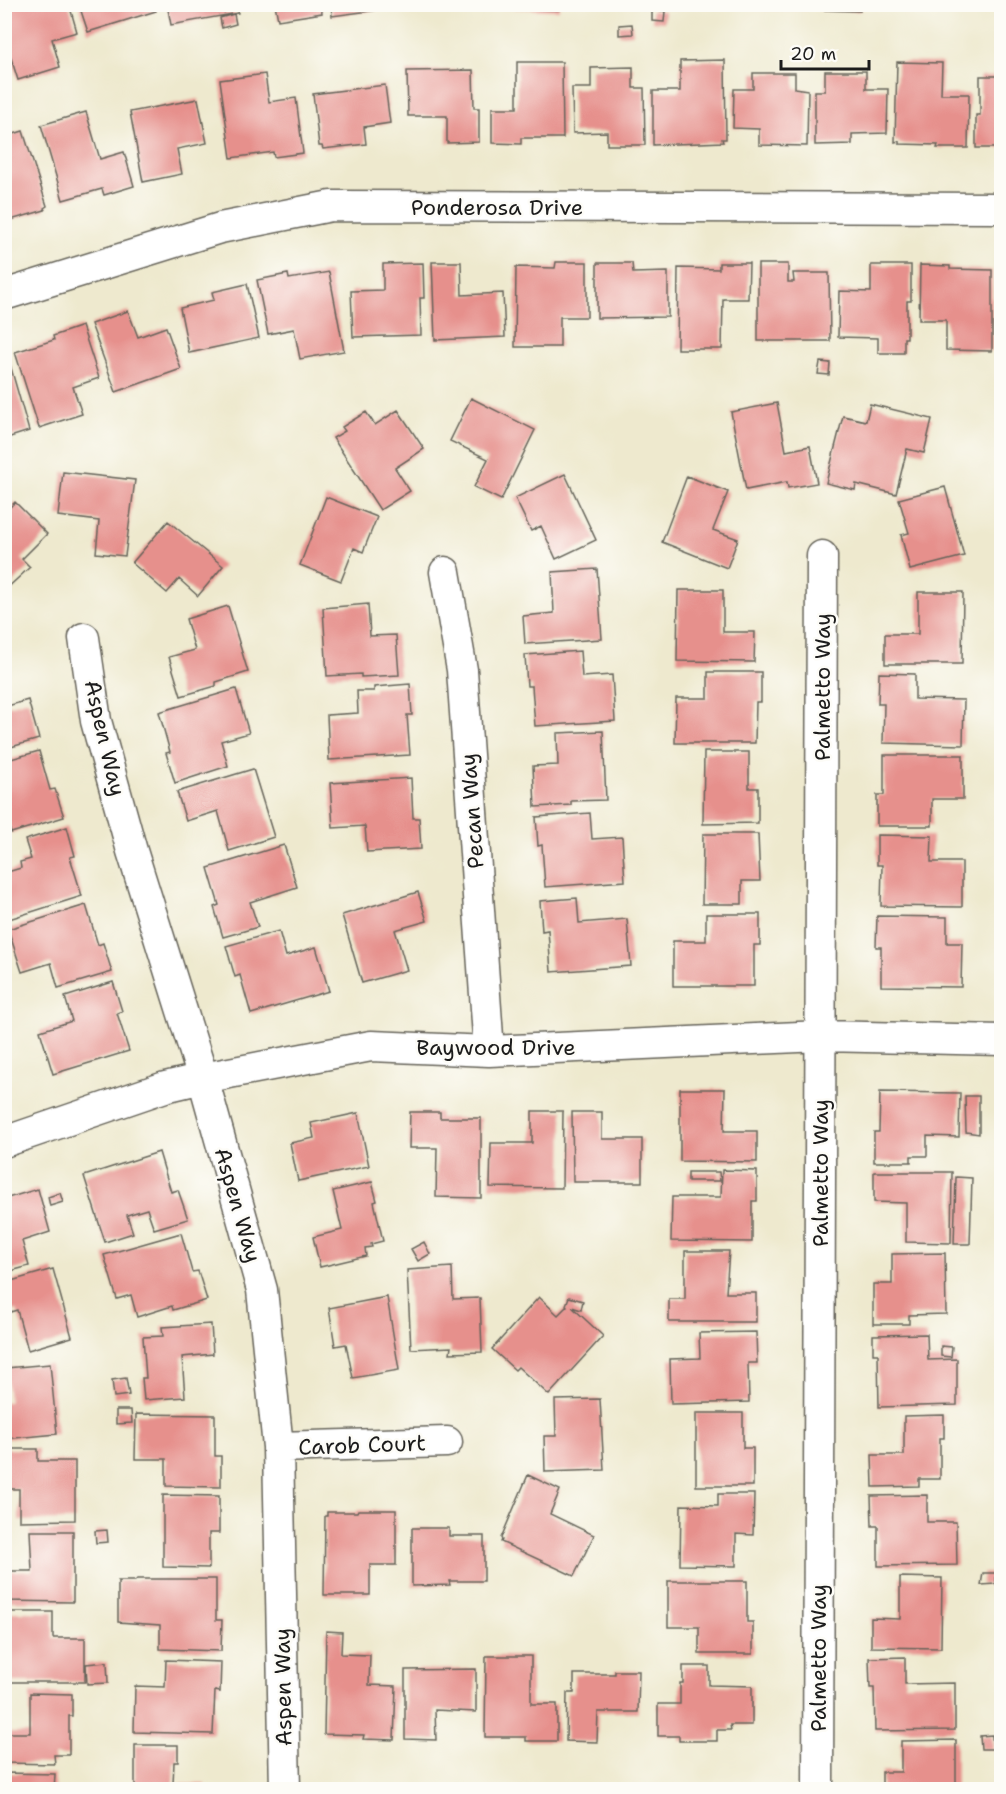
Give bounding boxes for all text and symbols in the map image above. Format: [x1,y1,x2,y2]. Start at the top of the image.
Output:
scale bar [781,33,870,71]
text: 20 m [790,42,836,66]
street label: Ponderosa Drive [411,193,583,222]
street label: Palmetto Way [808,613,837,761]
street label: Aspen Way [78,677,132,799]
street label: Pecan Way [454,752,490,870]
street label: Baywood Drive [416,1033,576,1062]
street label: Palmetto Way [806,1099,835,1247]
street label: Aspen Way [208,1144,268,1266]
street label: Carob Court [298,1428,426,1462]
street label: Palmetto Way [804,1584,833,1732]
street label: Aspen Way [267,1628,299,1746]

